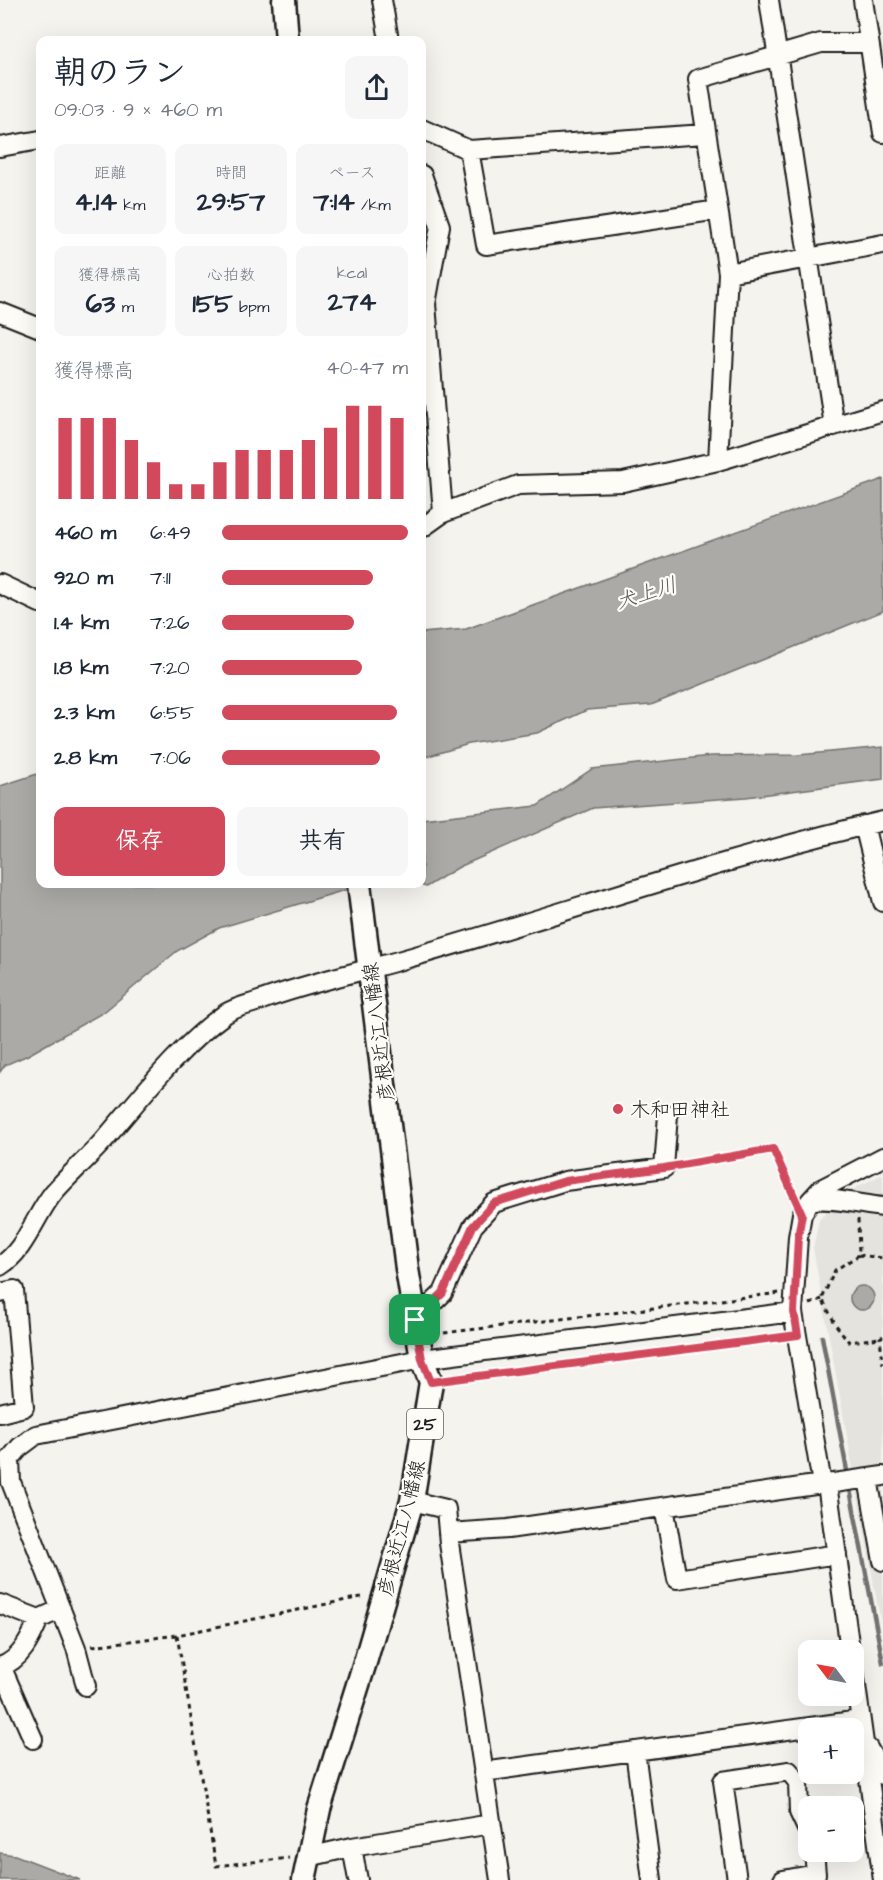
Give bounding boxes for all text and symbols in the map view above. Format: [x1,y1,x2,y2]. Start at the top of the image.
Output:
text: 朝のラン [54,50,186,96]
button: share [345,56,408,119]
text: 09:03 · 9 × 460 m [54,96,222,124]
text: 距離 [94,162,126,184]
text: 時間 [215,162,247,184]
text: ペース [328,162,376,184]
text: 4.14 [74,184,117,220]
text: 29:57 [197,184,265,220]
text: 7:14 [313,184,355,220]
text: km [117,194,146,216]
text: /km [355,194,391,216]
text: kcal [337,262,367,284]
text: 獲得標高 [78,264,142,286]
text: 心拍数 [207,264,255,286]
text: 274 [328,284,376,320]
text: 63 [86,286,115,322]
text: 155 [193,286,233,322]
text: m [115,296,134,318]
text: bpm [233,296,269,318]
text: 40–47 m [326,354,408,382]
text: 獲得標高 [54,357,134,385]
text: 460 m [54,519,116,547]
text: 6:49 [150,519,191,547]
text: 920 m [54,564,113,592]
text: 7:11 [150,564,171,592]
water label: 犬上川 [612,570,681,617]
text: 1.4 km [54,609,109,637]
text: 7:26 [150,609,190,637]
text: 1.8 km [54,654,108,682]
text: 7:20 [150,654,190,682]
text: 2.3 km [54,699,114,727]
text: 6:55 [150,699,194,727]
text: 2.8 km [54,744,117,772]
text: 7:06 [150,744,191,772]
button: 保存 [54,807,225,876]
button: 共有 [237,807,408,876]
street label: 彦根近江八幡線 [357,961,401,1103]
place label: 木和田神社 [630,1096,730,1124]
marker: 木和田神社 [611,1102,625,1116]
pin [389,1294,440,1345]
icon: arrive [398,1303,431,1336]
road number: 25 [407,1409,443,1439]
street label: 彦根近江八幡線 [371,1457,432,1600]
north arrow [798,1640,864,1706]
map controls [798,1640,864,1862]
button: + [798,1718,864,1784]
button: − [798,1796,864,1862]

